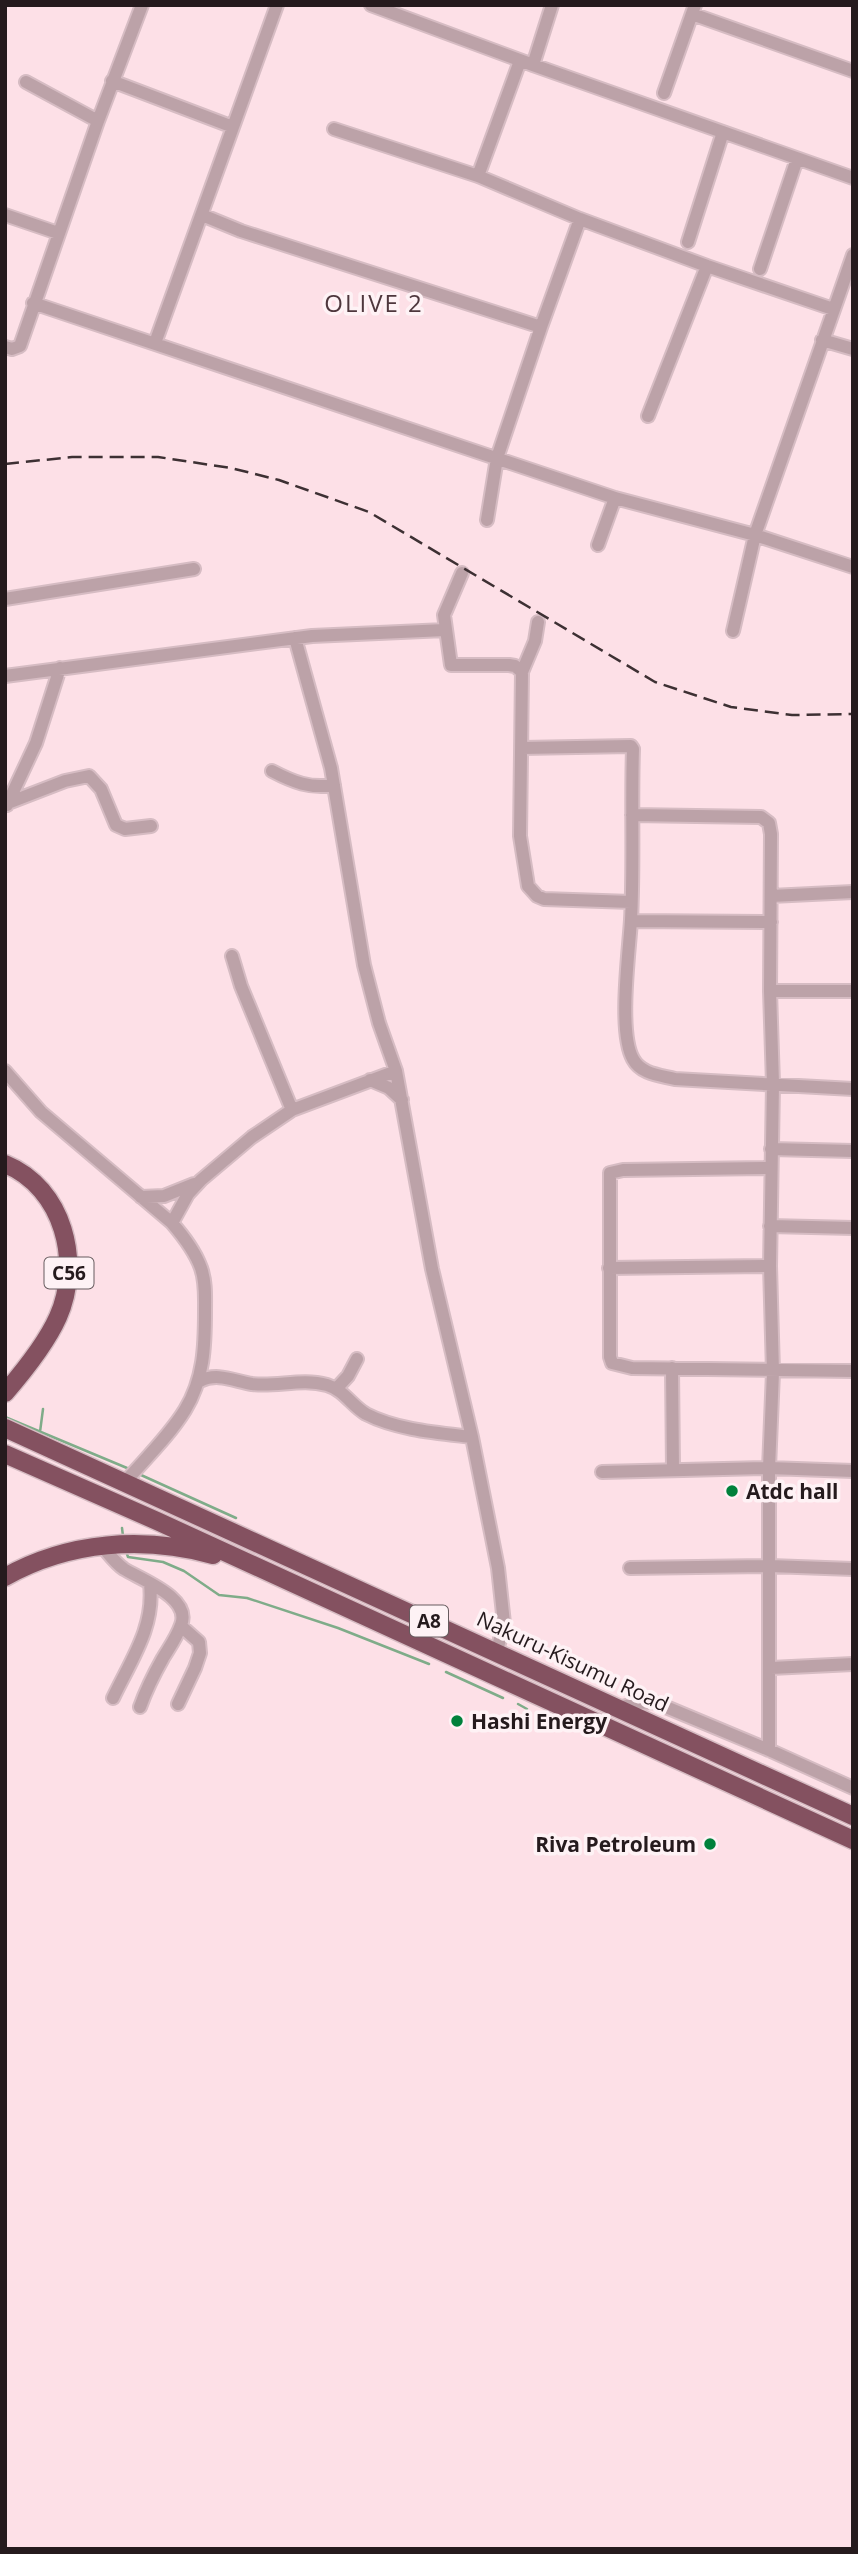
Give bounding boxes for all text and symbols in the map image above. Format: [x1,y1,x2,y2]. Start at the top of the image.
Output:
district label: OLIVE 2 [324,286,424,319]
road number: C56 [44,1258,94,1288]
place label: Atdc hall [746,1477,838,1505]
marker: Atdc hall [724,1483,740,1499]
street label: Nakuru-Kisumu Road [473,1604,673,1718]
road number: A8 [410,1606,448,1637]
place label: Hashi Energy [471,1707,607,1735]
marker: Hashi Energy [449,1713,465,1729]
place label: Riva Petroleum [535,1830,696,1858]
marker: Riva Petroleum [702,1836,718,1852]

